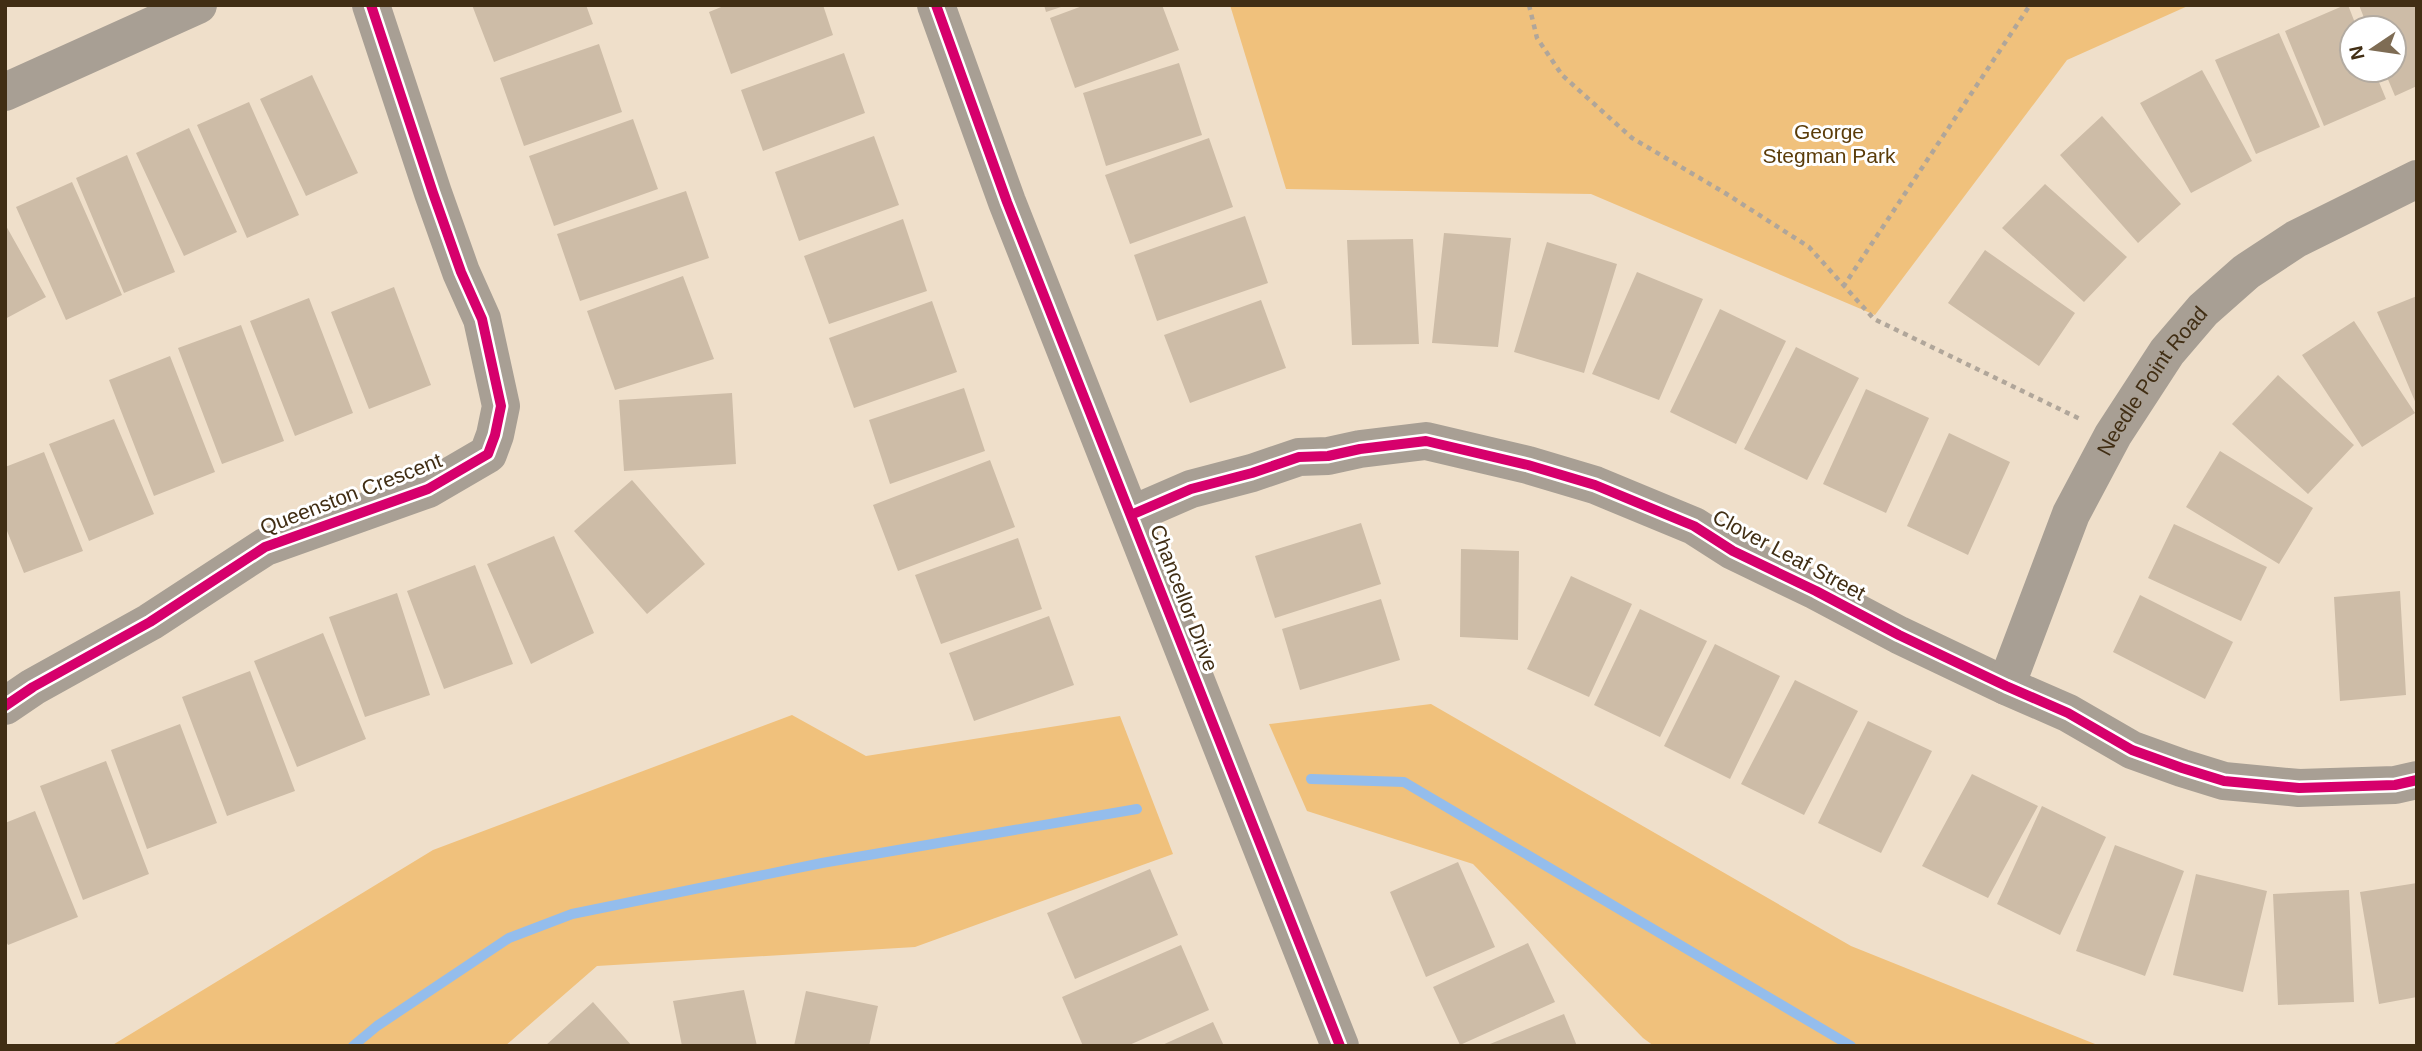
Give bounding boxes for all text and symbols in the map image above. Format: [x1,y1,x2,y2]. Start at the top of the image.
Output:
north arrow [2338,14,2408,84]
text: N [2345,44,2369,62]
park label: George Stegman Park [1762,120,1896,167]
street label: Needle Point Road [2092,302,2212,459]
street label: Queenston Crescent [257,448,445,539]
street label: Clover Leaf Street [1709,505,1869,605]
street label: Chancellor Drive [1146,521,1223,674]

